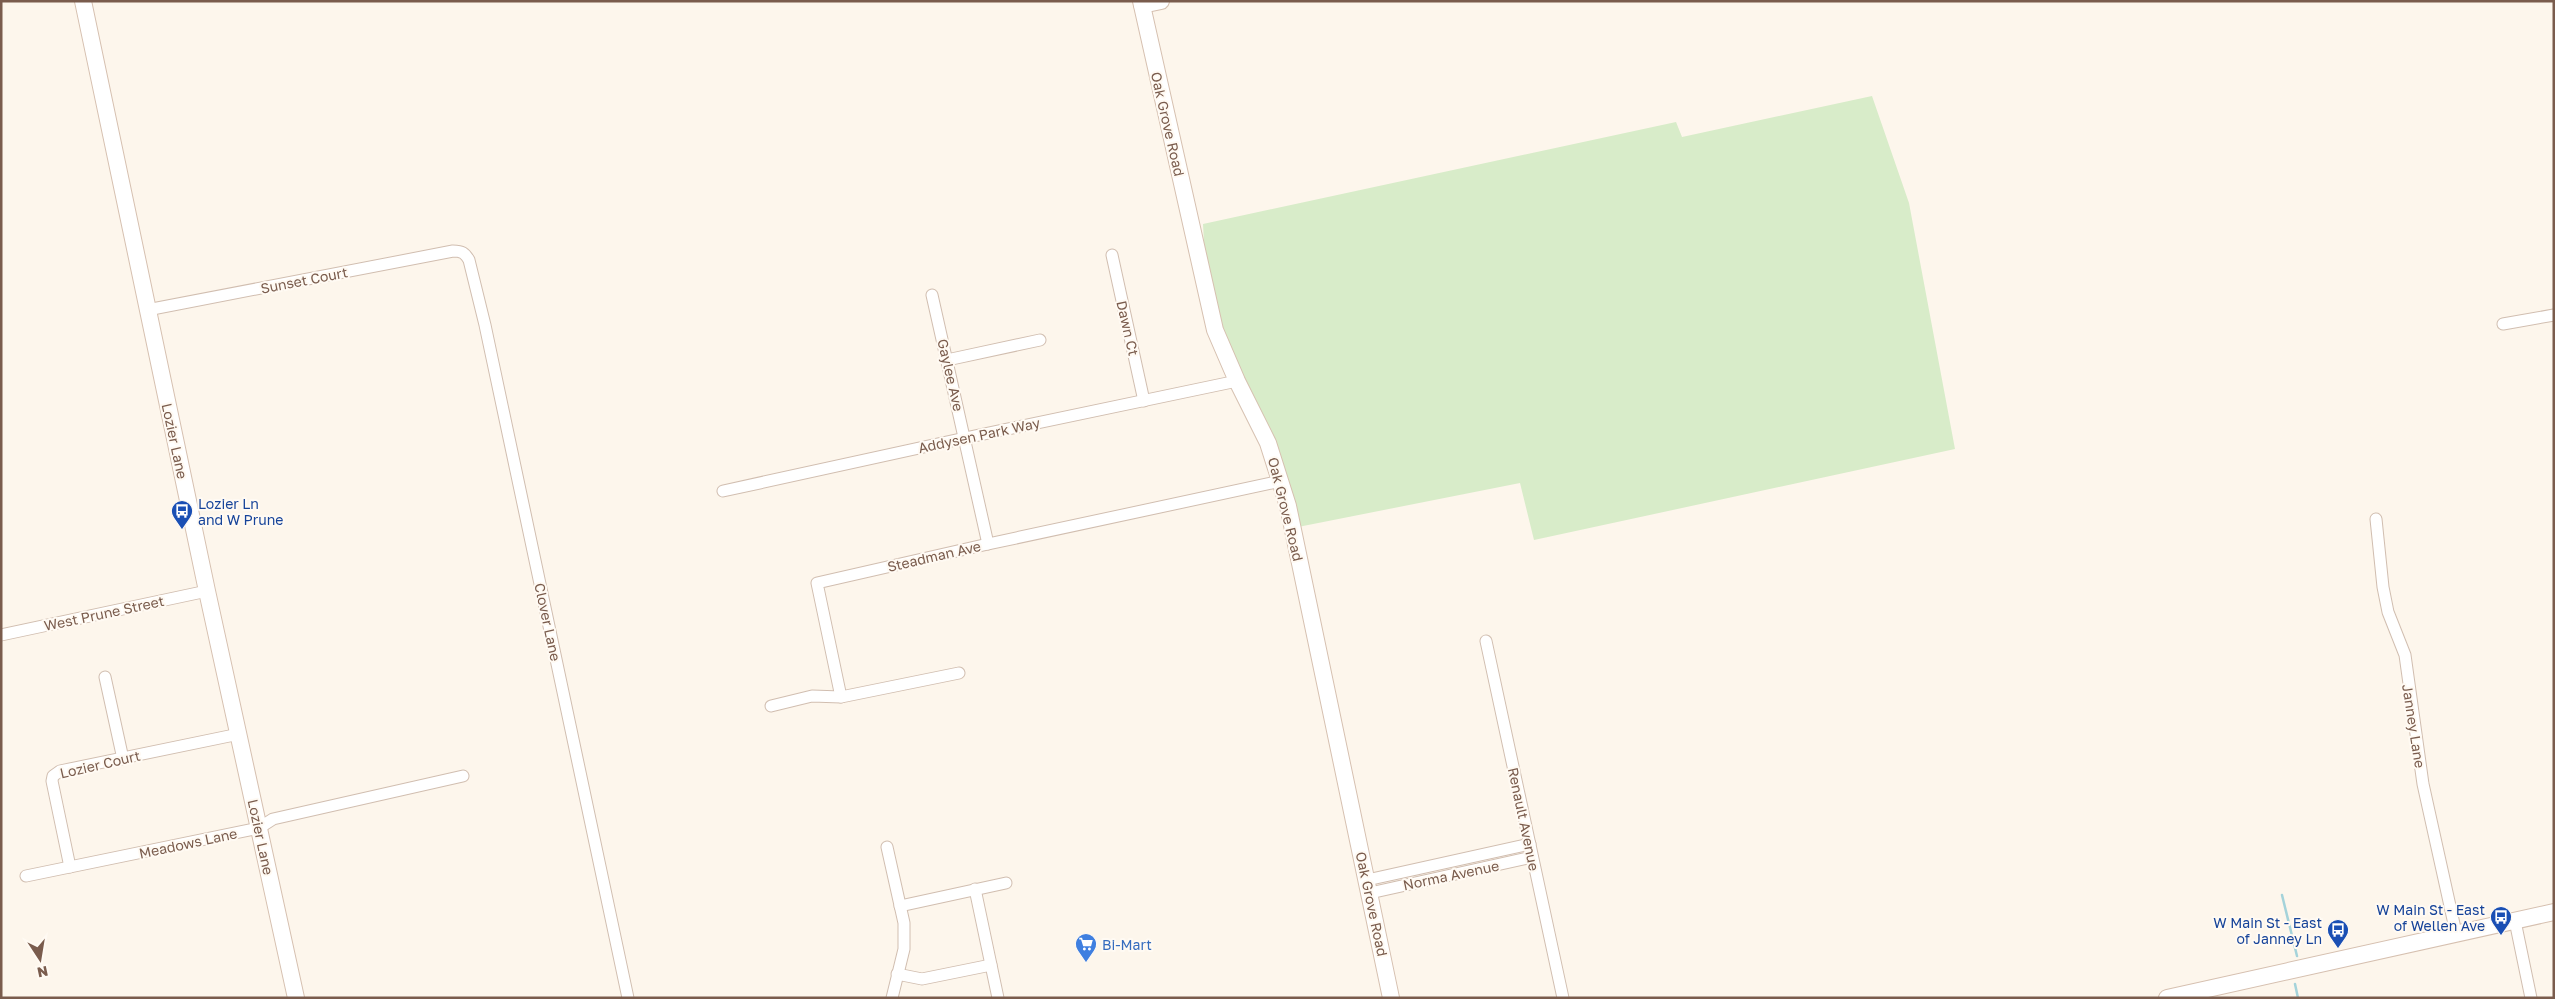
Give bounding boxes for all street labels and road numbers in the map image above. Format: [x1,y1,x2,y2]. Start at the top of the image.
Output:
street label: Oak Grove Road [1148,70,1188,178]
street label: Sunset Court [259,263,349,297]
street label: Dawn Ct [1113,299,1143,357]
street label: Gaylee Ave [934,337,968,413]
street label: Lozier Lane [159,402,191,480]
street label: Addysen Park Way [917,414,1042,456]
street label: Oak Grove Road [1265,455,1307,563]
street label: Steadman Ave [886,537,982,575]
street label: Clover Lane [531,581,565,663]
street label: West Prune Street [42,592,166,634]
street label: Janney Lane [2399,683,2429,769]
street label: Lozier Court [58,747,142,781]
street label: Renault Avenue [1505,766,1543,872]
street label: Lozier Lane [245,798,277,876]
street label: Meadows Lane [137,824,239,862]
street label: Oak Grove Road [1353,850,1391,958]
street label: Norma Avenue [1401,857,1501,893]

